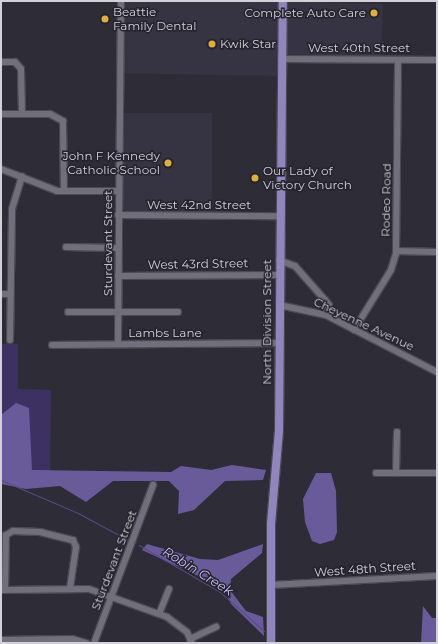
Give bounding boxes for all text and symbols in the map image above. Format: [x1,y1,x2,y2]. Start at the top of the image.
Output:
place label: Beattie Family Dental [113,5,196,33]
place label: Complete Auto Care [245,6,366,20]
marker: Complete Auto Care [369,8,379,18]
marker: Beattie Family Dental [100,14,110,24]
place label: Kwik Star [220,37,276,51]
marker: Kwik Star [207,39,217,49]
street label: West 40th Street [308,41,410,55]
place label: John F Kennedy Catholic School [63,149,160,177]
marker: John F Kennedy Catholic School [163,158,173,168]
street label: Rodeo Road [378,163,394,237]
place label: Our Lady of Victory Church [263,164,352,192]
marker: Our Lady of Victory Church [250,173,260,183]
street label: Sturdevant Street [101,190,115,296]
street label: West 42nd Street [147,198,251,212]
street label: West 43rd Street [148,256,248,272]
street label: North Division Street [260,259,274,385]
street label: Cheyenne Avenue [311,294,417,354]
street label: Lambs Lane [128,326,202,340]
street label: Sturdevant Street [88,508,140,612]
water label: Robin Creek [160,543,236,599]
street label: West 48th Street [314,558,416,580]

